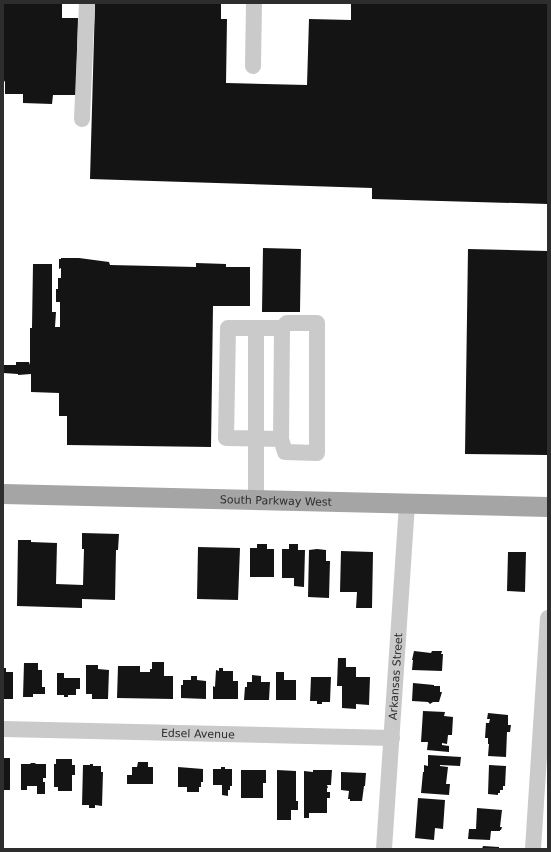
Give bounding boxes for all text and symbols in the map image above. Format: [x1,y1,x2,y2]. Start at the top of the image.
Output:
street label: South Parkway West [220,493,333,508]
street label: Arkansas Street [386,632,405,720]
street label: Edsel Avenue [161,726,235,741]

